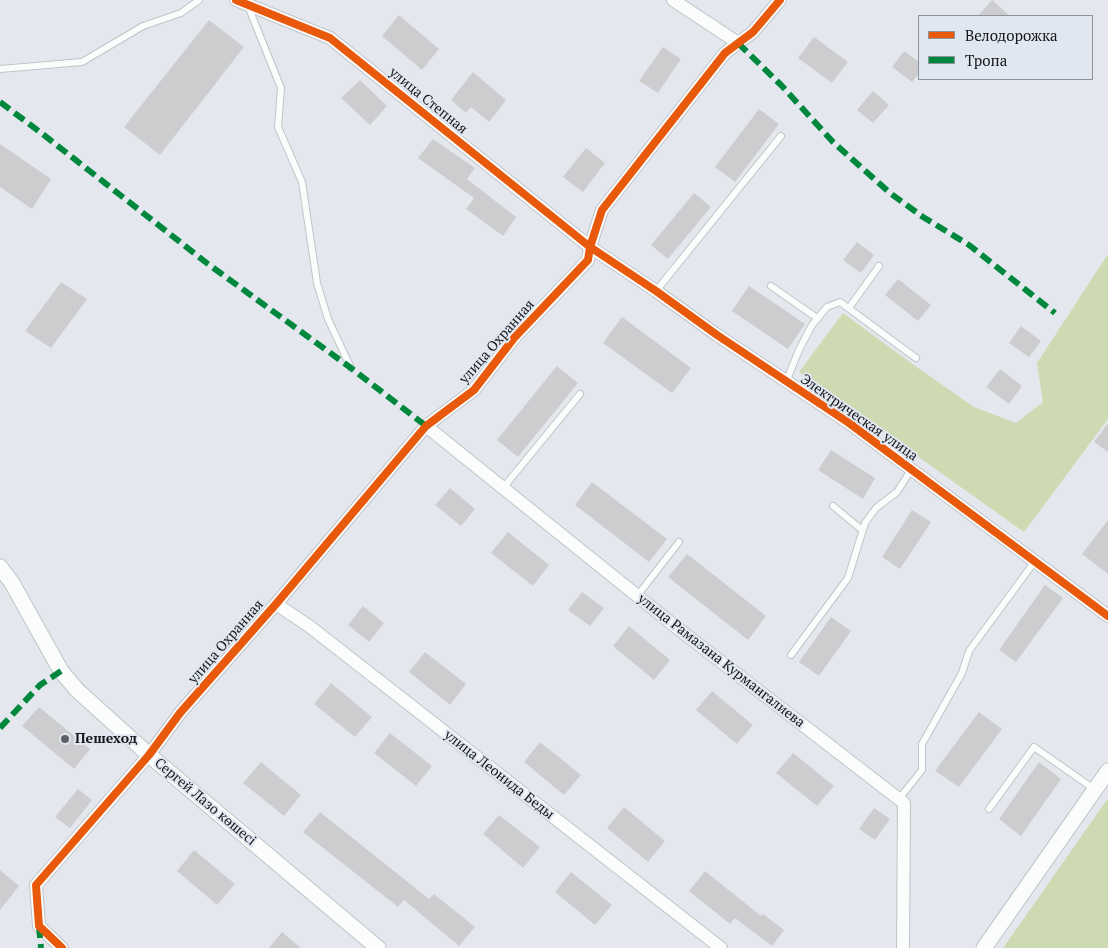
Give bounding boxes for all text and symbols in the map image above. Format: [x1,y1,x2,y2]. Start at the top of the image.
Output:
legend [918,15,1093,80]
text: Велодорожка [965,25,1058,45]
text: Тропа [965,50,1007,70]
street label: улица Степная [385,64,471,138]
street label: улица Охранная [456,296,538,388]
street label: Электрическая улица [797,371,921,465]
street label: улица Рамазана Курмангалиева [634,591,808,731]
street label: улица Охранная [185,596,267,688]
street label: улица Леонида Беды [441,727,557,823]
place label: Пешеход [75,731,137,747]
marker: Пешеход [59,733,71,745]
street label: Сергей Лазо көшесі [151,755,259,849]

